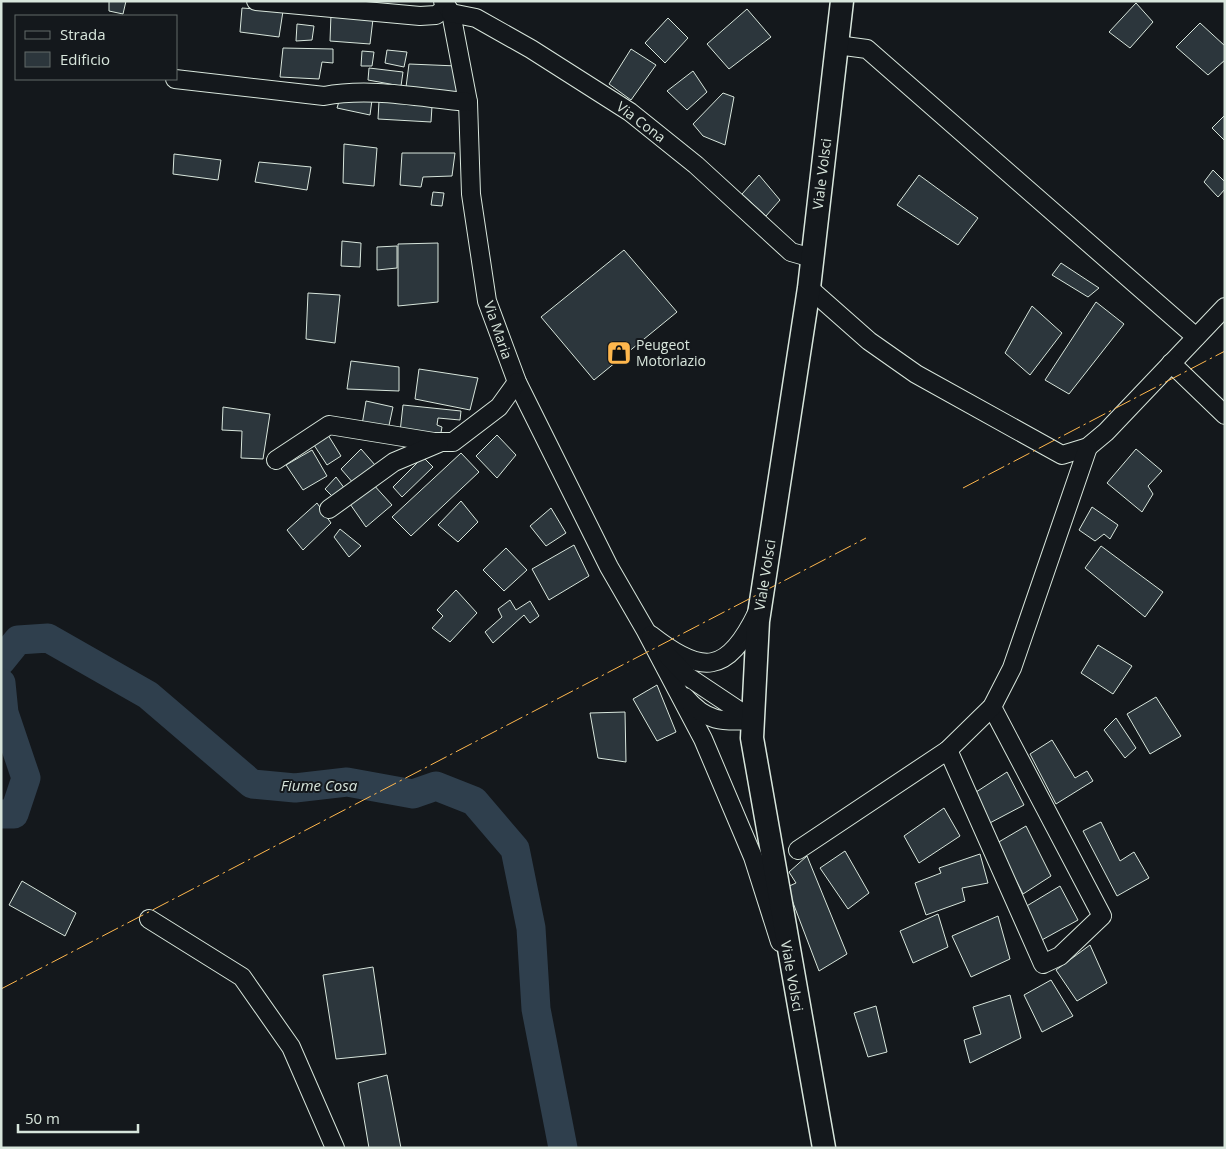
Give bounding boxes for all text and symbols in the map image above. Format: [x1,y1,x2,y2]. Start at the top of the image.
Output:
legend [15,15,178,80]
text: Strada [60,24,106,44]
text: Edificio [60,49,110,69]
street label: Via Cona [613,97,670,146]
street label: Viale Volsci [808,137,835,211]
street label: Via Maria [480,298,517,362]
place label: Peugeot Motorlazio [636,335,706,370]
shop icon: Peugeot Motorlazio [606,340,632,366]
street label: Viale Volsci [749,538,780,612]
water label: Fiume Cosa [281,775,358,795]
street label: Viale Volsci [777,939,808,1013]
scale bar [18,1102,138,1134]
text: 50 m [25,1108,60,1128]

